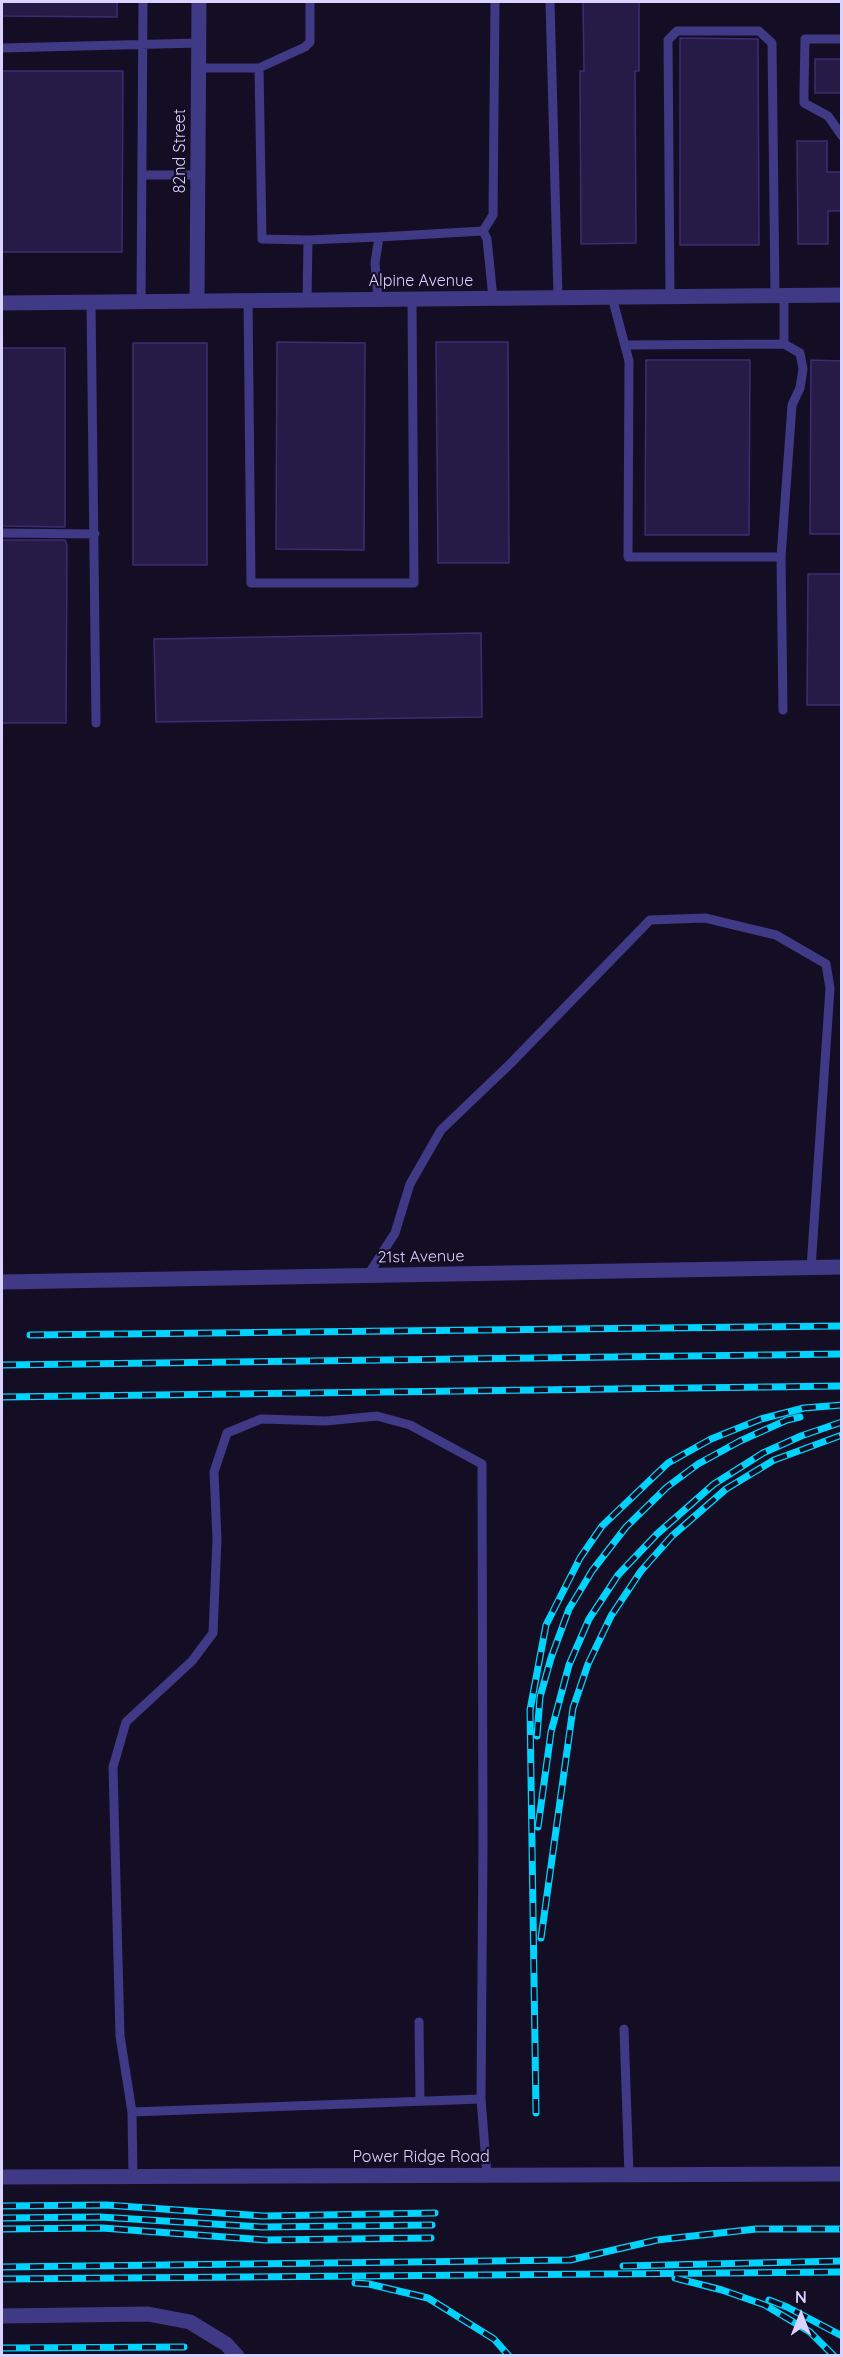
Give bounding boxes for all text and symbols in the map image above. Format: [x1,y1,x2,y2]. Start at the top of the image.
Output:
street label: 82nd Street [170,109,190,193]
street label: Alpine Avenue [369,271,473,291]
street label: 21st Avenue [377,1247,465,1267]
street label: Power Ridge Road [352,2147,490,2167]
north arrow [771,2285,831,2345]
text: N [795,2287,807,2307]

